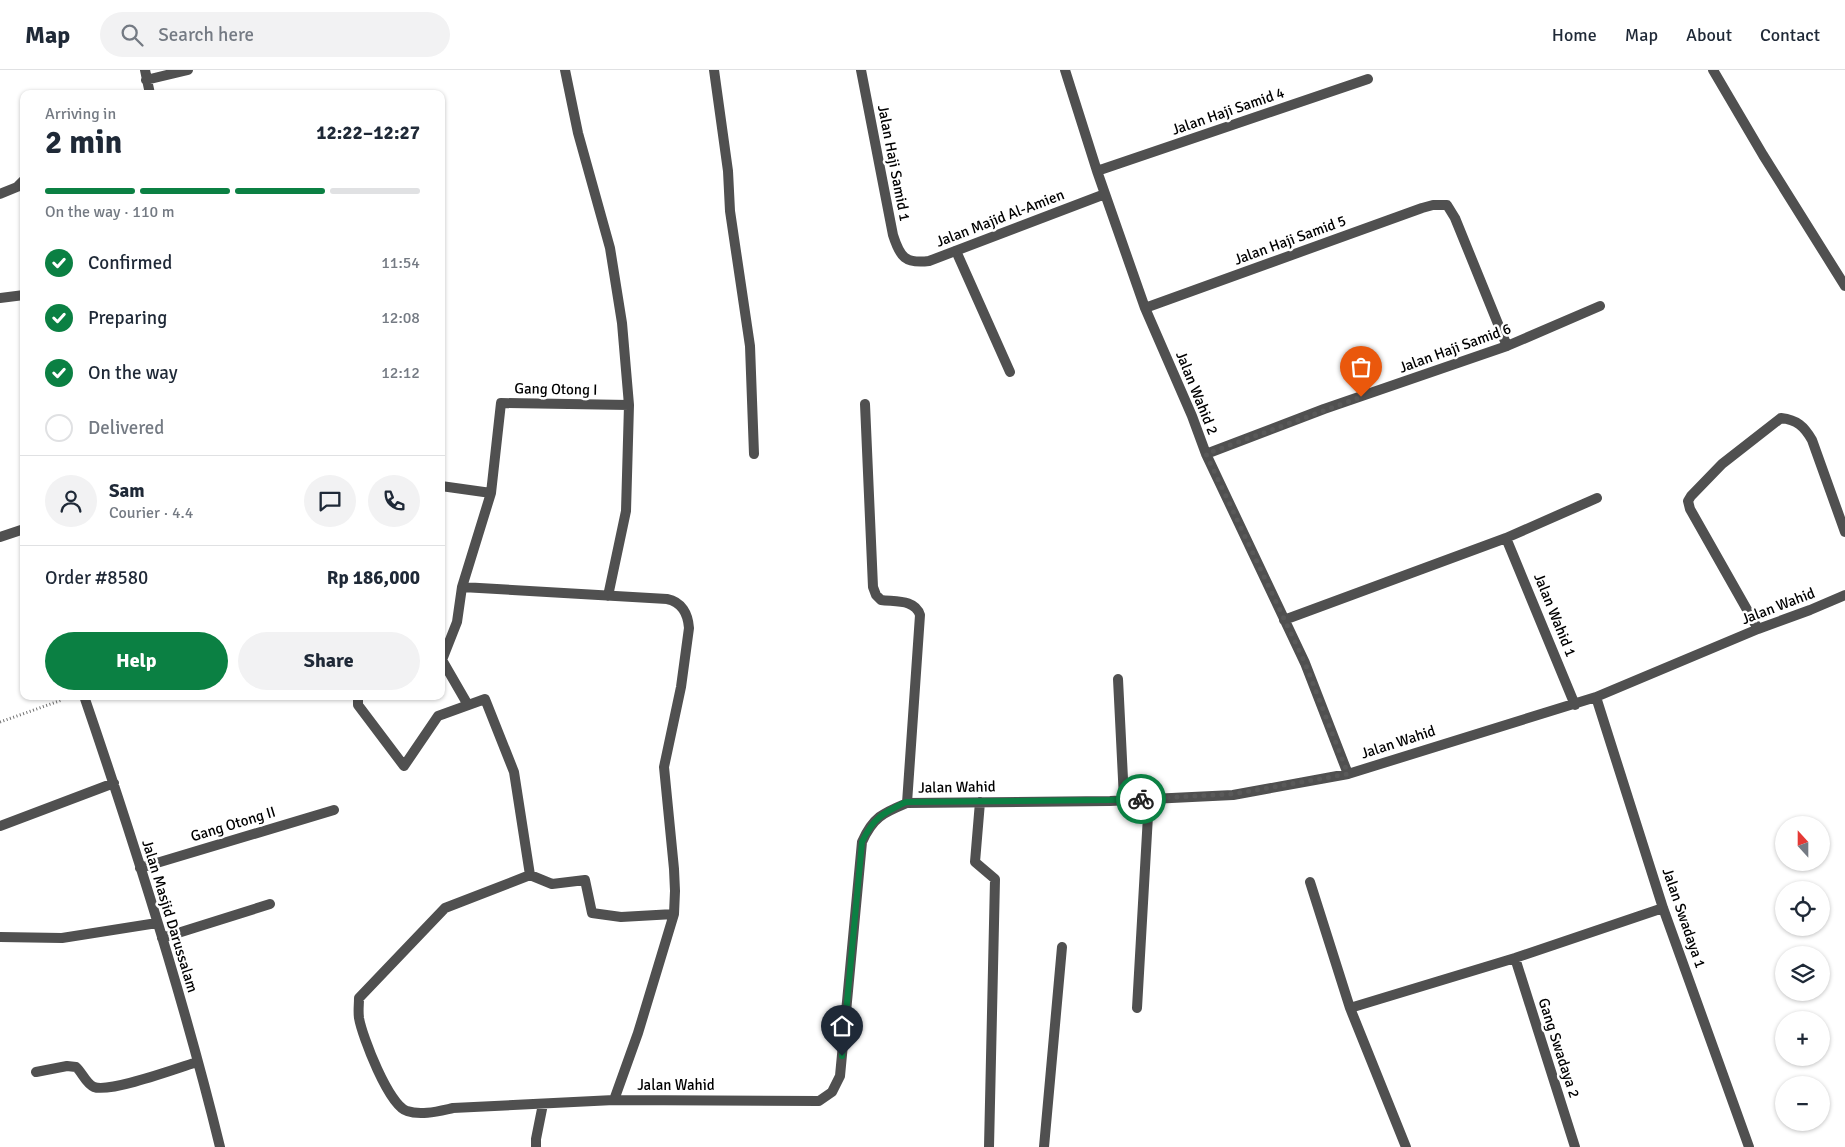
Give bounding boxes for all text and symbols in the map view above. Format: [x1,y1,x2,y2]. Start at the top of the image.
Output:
search box [100,12,450,57]
text: Map [25,20,70,50]
icon: search [118,21,146,49]
text: Search here [158,23,254,47]
text: Home [1552,24,1597,46]
text: Map [1625,24,1658,46]
text: About [1686,24,1732,46]
text: Contact [1760,24,1820,46]
street label: Jalan Haji Samid 4 [1169,83,1287,139]
street label: Jalan Haji Samid 1 [874,103,914,223]
text: Arriving in [45,104,116,124]
text: 12:22–12:27 [316,121,420,145]
text: 2 min [45,123,122,162]
street label: Jalan Majid Al-Amien [933,185,1067,251]
text: On the way · 110 m [45,202,175,222]
street label: Jalan Haji Samid 5 [1231,211,1349,269]
icon: check [45,249,73,277]
text: Confirmed [88,251,172,275]
text: 11:54 [381,253,420,273]
icon: check [45,304,73,332]
text: Preparing [88,306,167,330]
text: 12:08 [381,308,420,328]
street label: Jalan Haji Samid 6 [1396,319,1514,377]
pin [1340,346,1382,397]
street label: Jalan Wahid 2 [1172,348,1222,438]
icon: bag [1347,353,1375,381]
icon: check [45,359,73,387]
text: On the way [88,361,178,385]
text: 12:12 [381,363,420,383]
street label: Gang Otong I [514,379,598,399]
text: Delivered [88,416,164,440]
button: person [45,475,97,527]
button: chat [304,475,356,527]
button: phone [368,475,420,527]
text: Sam [109,479,145,503]
text: Courier · 4.4 [109,503,193,523]
text: Order #8580 [45,566,148,590]
text: Rp 186,000 [327,566,420,590]
street label: Jalan Wahid 1 [1530,570,1580,660]
street label: Jalan Wahid [1739,584,1817,628]
button: Help [45,632,228,690]
button: Share [238,632,420,690]
street label: Jalan Wahid [1358,721,1438,763]
courier [1116,774,1166,824]
street label: Jalan Wahid [918,777,996,797]
icon: bike [1127,785,1155,813]
street label: Gang Otong II [188,803,278,845]
north arrow [1775,816,1830,871]
map controls [1775,816,1830,1131]
street label: Jalan Masjid Darussalam [138,837,202,995]
street label: Jalan Swadaya 1 [1658,865,1710,971]
button: locate [1775,881,1830,936]
button: layers [1775,946,1830,1001]
street label: Gang Swadaya 2 [1534,996,1584,1100]
pin [821,1005,863,1056]
button: + [1775,1011,1830,1066]
icon: home [828,1012,856,1040]
street label: Jalan Wahid [637,1076,715,1094]
button: − [1775,1076,1830,1131]

